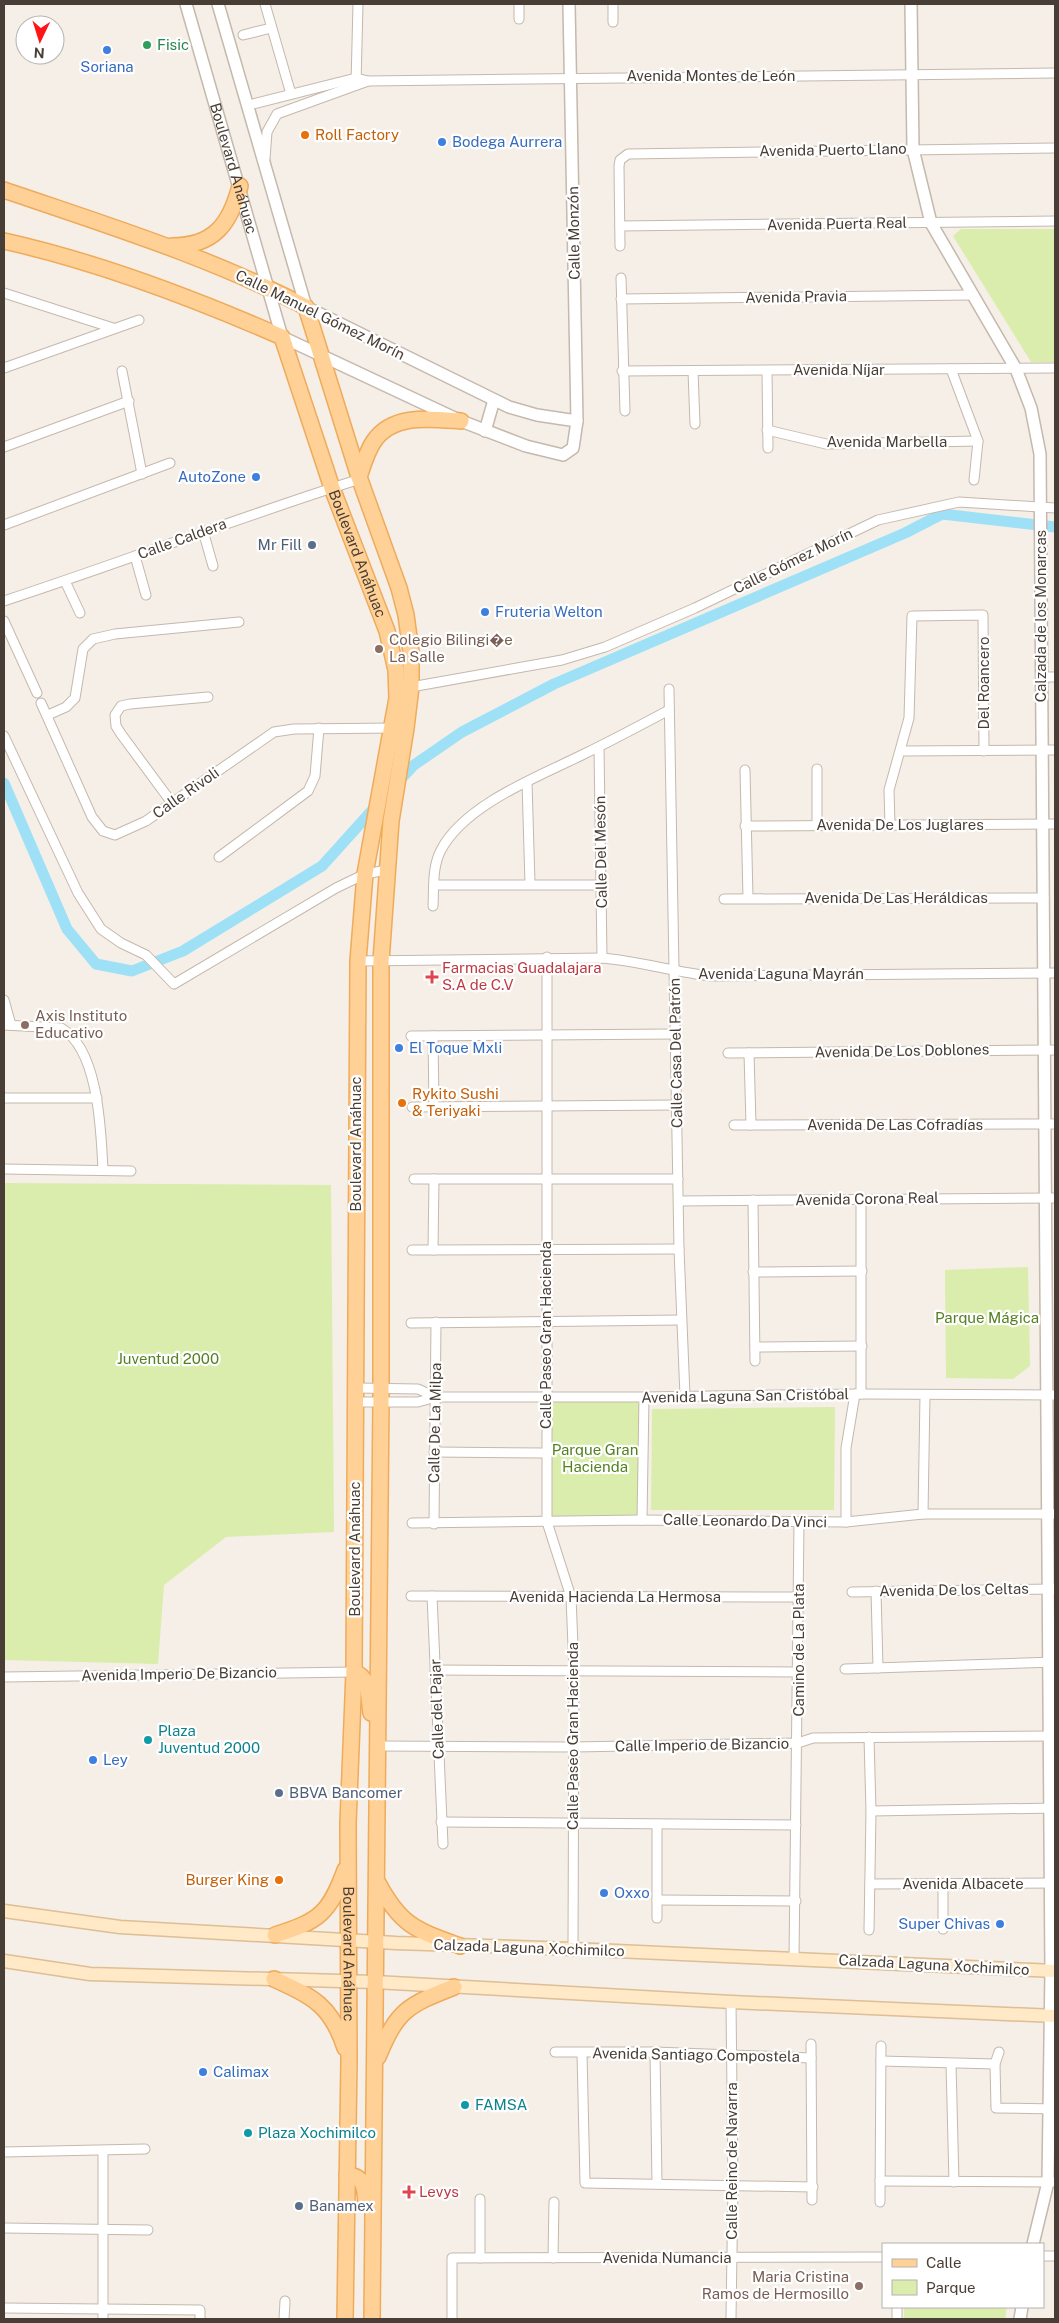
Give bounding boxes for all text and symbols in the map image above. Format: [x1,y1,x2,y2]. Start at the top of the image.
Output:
north arrow [15,15,65,65]
place label: Fisic [157,36,189,53]
marker: Fisic [141,39,153,51]
marker: Soriana [101,44,113,56]
text: N [33,45,45,61]
place label: Soriana [80,58,134,75]
street label: Avenida Montes de León [627,67,795,84]
street label: Boulevard Anáhuac [207,101,261,236]
place label: Roll Factory [315,126,399,143]
marker: Roll Factory [299,129,311,141]
place label: Bodega Aurrera [452,133,562,150]
marker: Bodega Aurrera [436,136,448,148]
street label: Avenida Puerto Llano [759,140,907,159]
street label: Calle Monzón [564,186,583,280]
street label: Avenida Puerta Real [767,214,907,233]
street label: Calle Manuel Gómez Morín [233,266,408,363]
street label: Avenida Pravia [745,287,847,306]
street label: Avenida Níjar [793,361,885,378]
street label: Avenida Marbella [827,433,947,450]
place label: AutoZone [178,468,246,485]
marker: AutoZone [250,471,262,483]
street label: Boulevard Anáhuac [325,487,390,620]
street label: Calle Caldera [135,515,228,562]
street label: Calle Gómez Morín [730,524,855,597]
street label: Calzada de los Monarcas [1032,530,1049,702]
place label: Mr Fill [258,536,302,553]
marker: Mr Fill [306,539,318,551]
place label: Fruteria Welton [495,603,603,620]
marker: Fruteria Welton [479,606,491,618]
place label: Colegio Bilingi�e La Salle [389,631,513,665]
street label: Del Roancero [975,636,992,730]
marker: Colegio Bilingi�e La Salle [373,643,385,655]
street label: Calle Rivoli [149,764,222,822]
street label: Calle Del Mesón [591,796,610,908]
street label: Avenida De Los Juglares [816,816,984,833]
street label: Avenida De Las Heráldicas [804,889,988,906]
place label: Farmacias Guadalajara S.A de C.V [442,959,601,993]
street label: Avenida Laguna Mayrán [698,965,864,982]
marker: Farmacias Guadalajara S.A de C.V [426,971,438,983]
street label: Calle Casa Del Patrón [666,978,685,1128]
place label: Axis Instituto Educativo [35,1007,127,1041]
marker: Axis Instituto Educativo [19,1019,31,1031]
place label: El Toque Mxli [409,1039,502,1056]
street label: Avenida De Los Doblones [815,1040,989,1061]
marker: El Toque Mxli [393,1042,405,1054]
street label: Boulevard Anáhuac [347,1076,364,1212]
place label: Rykito Sushi & Teriyaki [412,1085,499,1119]
marker: Rykito Sushi & Teriyaki [396,1097,408,1109]
street label: Avenida De Las Cofradías [807,1116,983,1133]
street label: Avenida Corona Real [795,1189,939,1208]
street label: Calle Paseo Gran Hacienda [537,1241,554,1429]
park label: Parque Mágica [935,1309,1039,1326]
park label: Juventud 2000 [117,1350,219,1367]
street label: Calle De La Milpa [425,1363,444,1483]
street label: Avenida Laguna San Cristóbal [641,1385,849,1406]
park label: Parque Gran Hacienda [552,1441,638,1475]
street label: Boulevard Anáhuac [346,1481,363,1617]
street label: Calle Leonardo Da Vinci [663,1511,827,1530]
street label: Avenida De los Celtas [879,1580,1029,1599]
street label: Camino de La Plata [790,1583,807,1717]
street label: Avenida Hacienda La Hermosa [509,1588,721,1605]
street label: Calle Paseo Gran Hacienda [564,1642,581,1830]
street label: Calle del Pajar [426,1658,447,1759]
street label: Avenida Imperio De Bizancio [81,1663,277,1684]
place label: Plaza Juventud 2000 [158,1722,260,1756]
marker: Plaza Juventud 2000 [142,1734,154,1746]
street label: Calle Imperio de Bizancio [615,1734,789,1755]
place label: Ley [103,1751,128,1768]
marker: Ley [87,1754,99,1766]
place label: BBVA Bancomer [289,1784,403,1801]
marker: BBVA Bancomer [273,1787,285,1799]
place label: Burger King [185,1871,269,1888]
marker: Burger King [273,1874,285,1886]
street label: Avenida Albacete [902,1875,1024,1892]
place label: Oxxo [614,1884,650,1901]
street label: Boulevard Anáhuac [340,1886,358,2022]
marker: Oxxo [598,1887,610,1899]
place label: Super Chivas [898,1915,990,1932]
marker: Super Chivas [994,1918,1006,1930]
street label: Calzada Laguna Xochimilco [433,1936,625,1959]
street label: Calzada Laguna Xochimilco [838,1951,1030,1978]
street label: Avenida Santiago Compostela [592,2044,800,2065]
place label: Calimax [213,2063,269,2080]
marker: Calimax [197,2066,209,2078]
street label: Calle Reino de Navarra [723,2082,740,2240]
place label: FAMSA [475,2096,528,2113]
marker: FAMSA [459,2099,471,2111]
place label: Plaza Xochimilco [258,2124,376,2141]
marker: Plaza Xochimilco [242,2127,254,2139]
place label: Levys [419,2183,459,2200]
marker: Levys [403,2186,415,2198]
place label: Banamex [309,2197,374,2214]
marker: Banamex [293,2200,305,2212]
legend [882,2243,1044,2308]
street label: Avenida Numancia [603,2249,732,2266]
text: Calle [926,2254,962,2271]
place label: Maria Cristina Ramos de Hermosillo [702,2268,849,2302]
text: Parque [926,2279,976,2296]
marker: Maria Cristina Ramos de Hermosillo [853,2280,865,2292]

